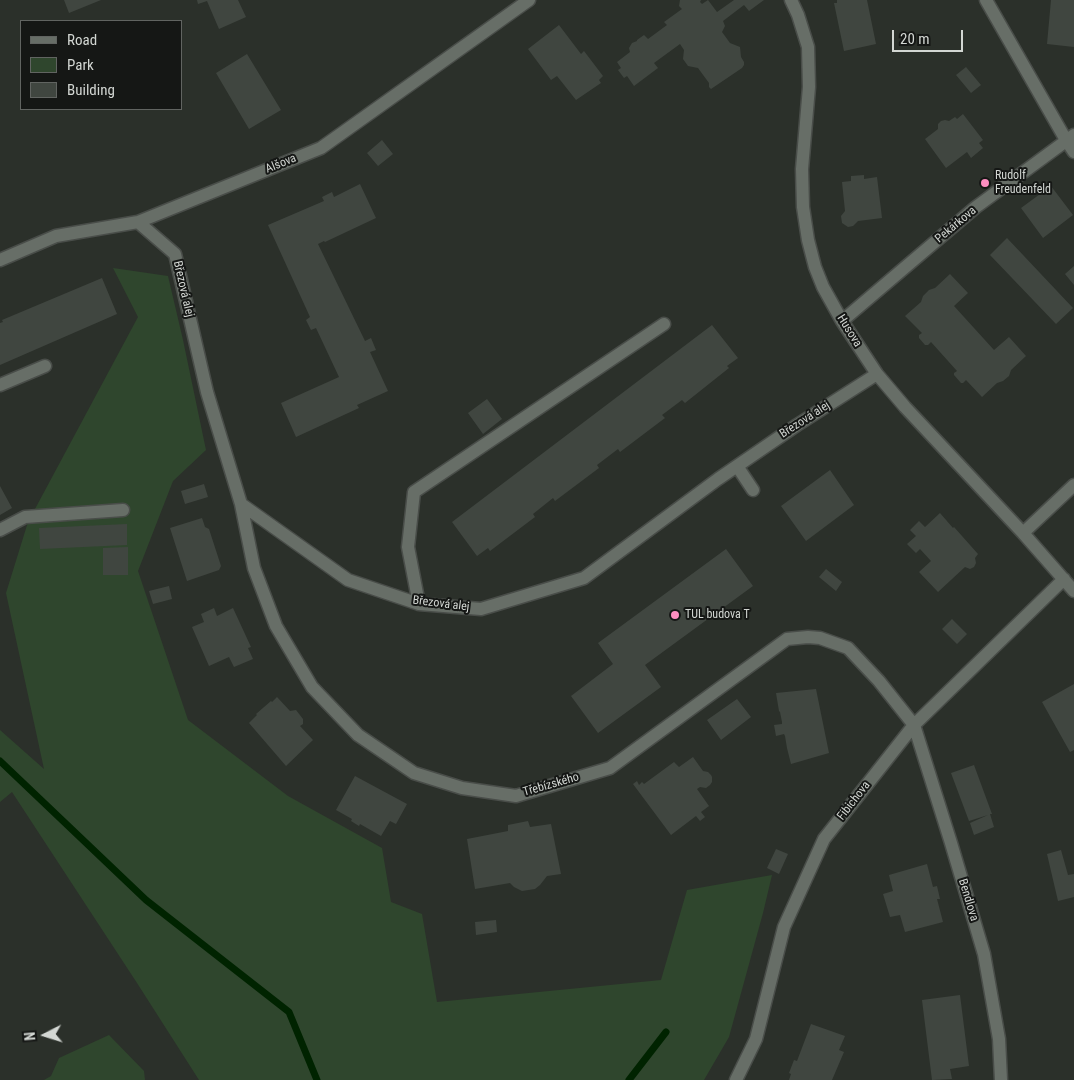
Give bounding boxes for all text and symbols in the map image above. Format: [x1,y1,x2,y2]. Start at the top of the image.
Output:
legend [20,20,182,110]
scale bar [894,20,965,52]
text: 20 m [900,30,930,48]
text: Road [67,31,97,49]
text: Park [67,56,94,74]
text: Building [67,81,115,99]
street label: Alšova [264,151,298,177]
place label: Rudolf Freudenfeld [995,169,1051,197]
marker: Rudolf Freudenfeld [979,177,991,189]
street label: Pekárkova [933,204,979,246]
street label: Březová alej [170,260,196,318]
street label: Husova [834,312,864,350]
street label: Březová alej [777,398,833,442]
street label: Březová alej [412,593,470,615]
place label: TUL budova T [685,608,750,622]
marker: TUL budova T [669,609,681,621]
street label: Třebízského [521,770,581,800]
street label: Fibichova [834,779,874,823]
street label: Bendlova [955,877,981,923]
north arrow [20,1010,70,1060]
text: N [22,1031,38,1041]

